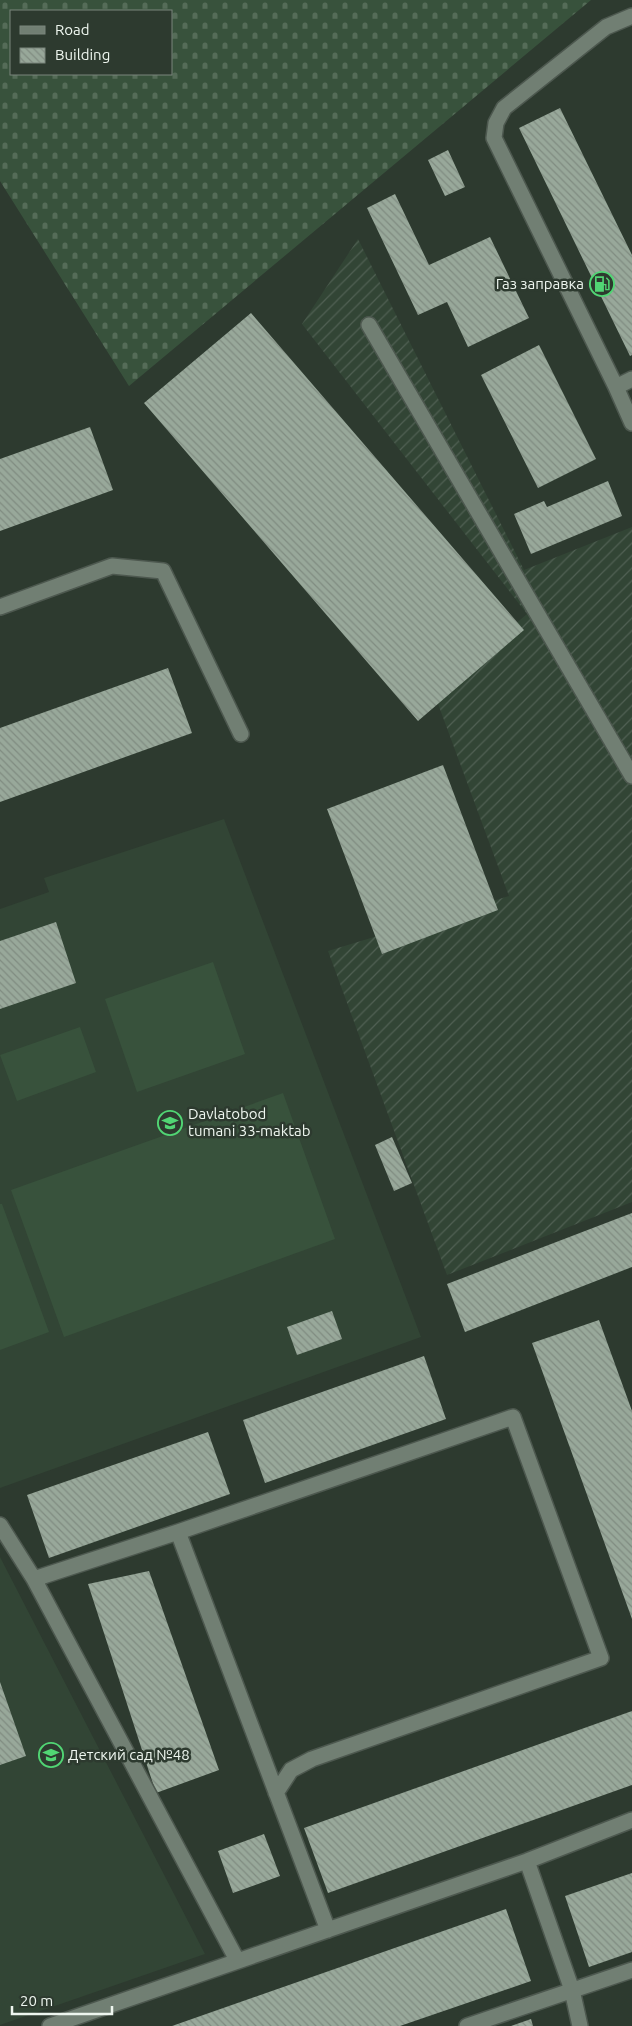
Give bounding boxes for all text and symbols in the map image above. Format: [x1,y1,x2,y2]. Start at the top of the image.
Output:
legend [10,10,172,75]
text: Road [55,21,90,38]
text: Building [55,46,110,63]
fuel station icon: Газ заправка [589,271,615,297]
place label: Газ заправка [496,275,584,292]
place label: Davlatobod tumani 33-maktab [188,1105,311,1139]
school or university icon: Davlatobod tumani 33-maktab [157,1110,183,1136]
school or university icon: Детский сад №48 [38,1742,64,1768]
place label: Детский сад №48 [68,1746,190,1763]
scale bar [12,1984,112,2016]
text: 20 m [20,1992,53,2009]

